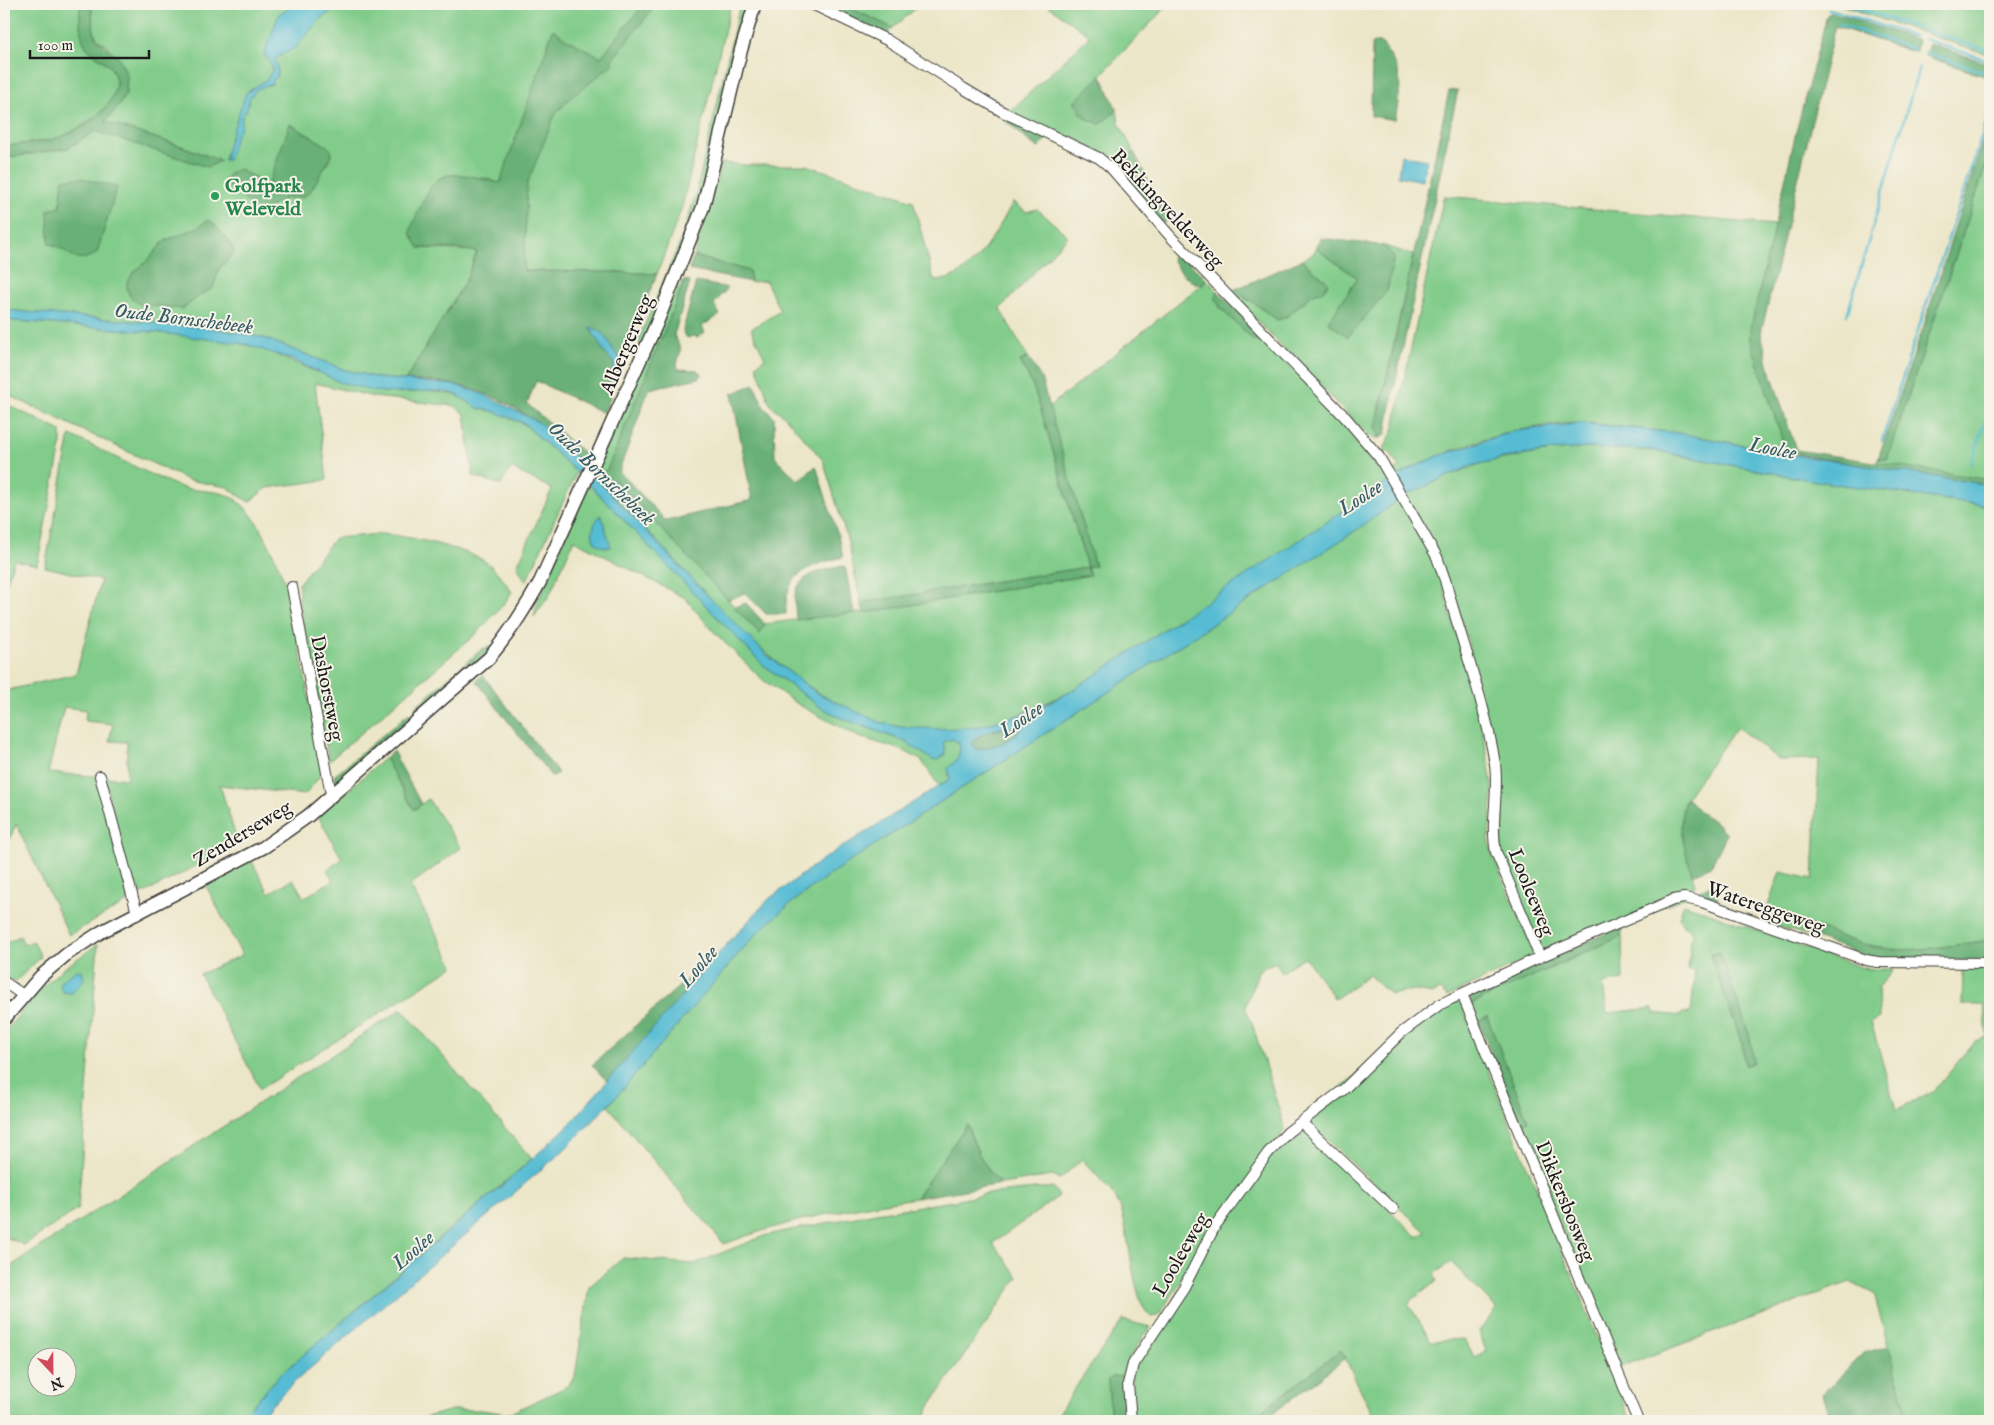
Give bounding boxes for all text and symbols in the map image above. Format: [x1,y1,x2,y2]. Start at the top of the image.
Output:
scale bar [30,28,149,60]
text: 100 m [38,36,74,55]
street label: Bekkingvelderweg [1105,144,1230,275]
place label: Golfpark Weleveld [224,174,303,222]
marker: Golfpark Weleveld [209,190,221,202]
street label: Albergerweg [595,290,660,399]
water label: Oude Bornschebeek [113,298,255,341]
water label: Oude Bornschebeek [541,416,661,533]
water label: Loolee [1746,431,1799,467]
water label: Loolee [1333,474,1388,523]
street label: Dashorstweg [304,633,349,744]
water label: Loolee [994,696,1049,745]
street label: Zenderseweg [189,795,297,873]
street label: Looleeweg [1502,845,1560,941]
street label: Watereggeweg [1703,877,1829,941]
water label: Loolee [673,940,725,995]
street label: Dikkersbosweg [1529,1138,1601,1267]
street label: Looleeweg [1147,1207,1216,1301]
water label: Loolee [386,1225,441,1278]
north arrow [28,1348,78,1398]
text: N [48,1372,66,1394]

